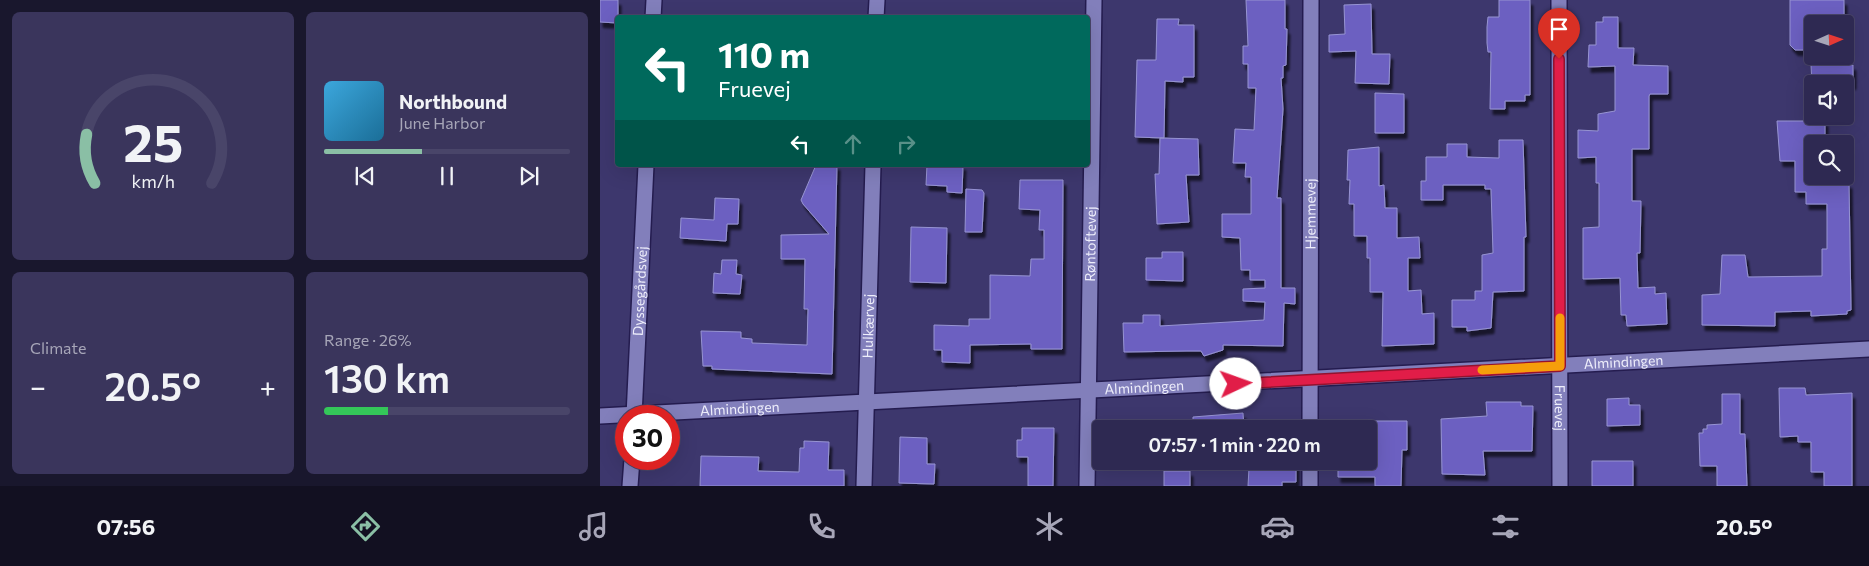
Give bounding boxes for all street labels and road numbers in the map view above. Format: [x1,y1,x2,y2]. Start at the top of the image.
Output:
street label: Hjemmevej [1301,178,1319,250]
street label: Røntoftevej [1081,206,1099,282]
street label: Dyssegårdsvej [629,246,650,336]
street label: Hulkærvej [859,294,877,358]
street label: Almindingen [1583,351,1664,372]
street label: Almindingen [1104,376,1184,397]
street label: Fruevej [1552,385,1569,431]
street label: Almindingen [700,398,780,419]

